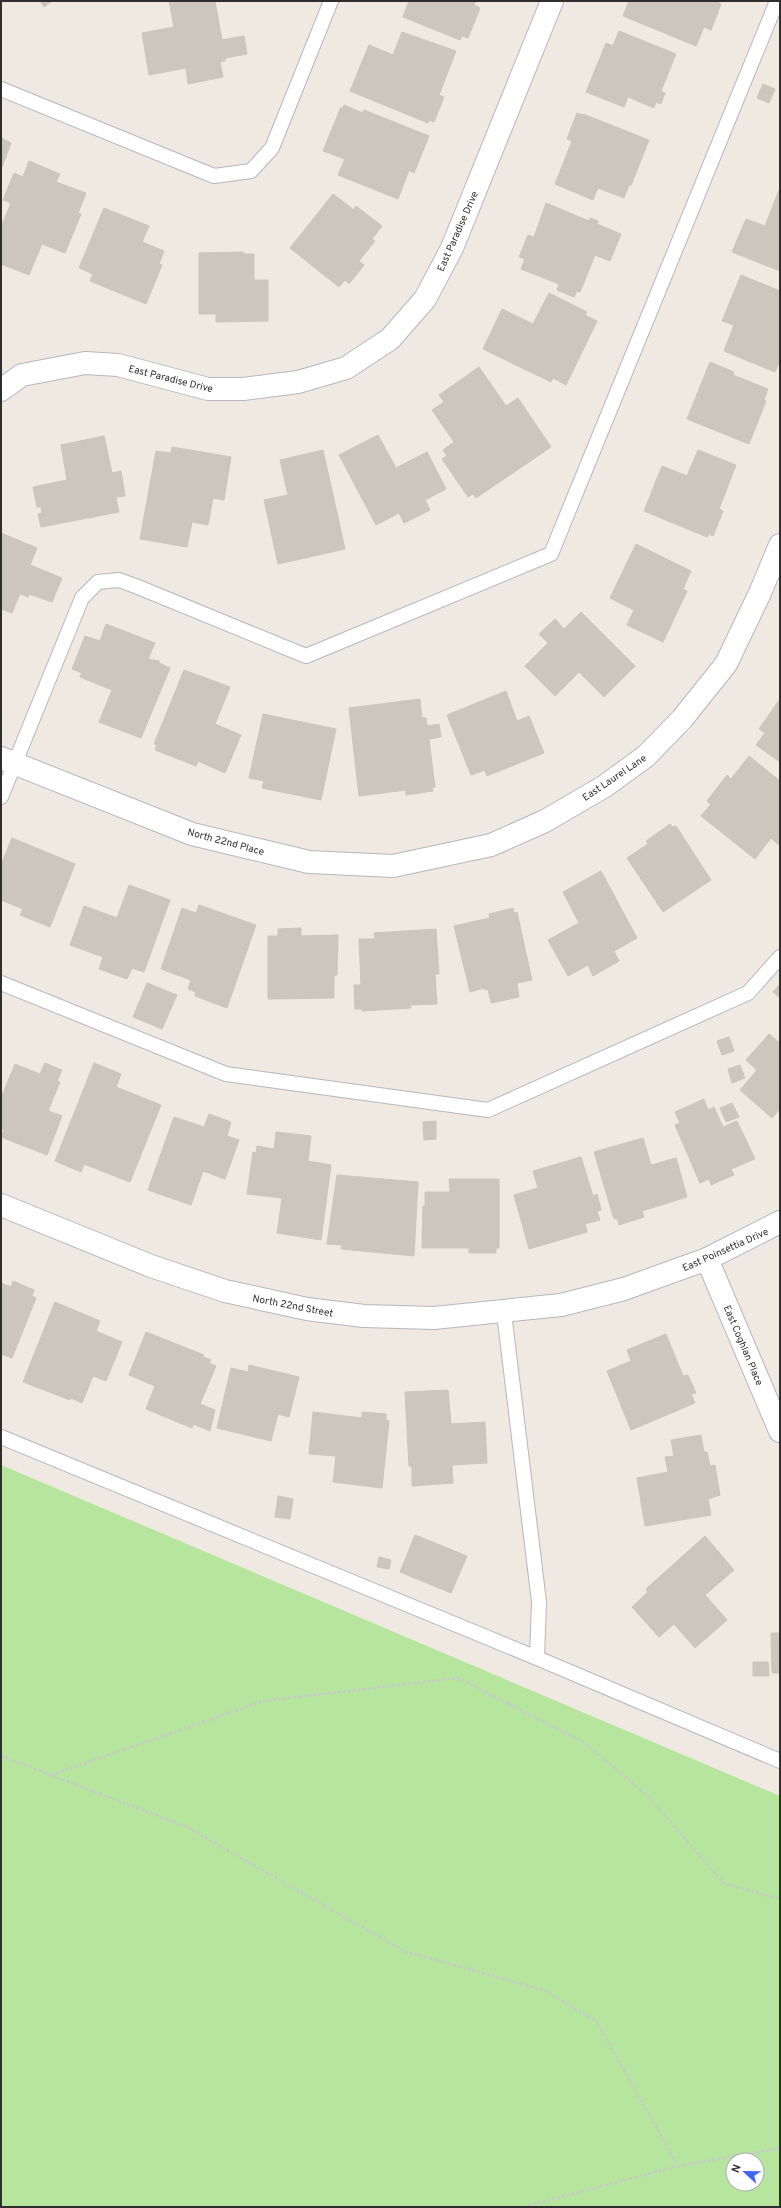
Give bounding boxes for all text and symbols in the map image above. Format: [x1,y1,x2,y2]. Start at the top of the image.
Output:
street label: East Paradise Drive [435,189,482,274]
street label: East Paradise Drive [127,363,214,396]
street label: East Laurel Lane [580,752,649,804]
street label: North 22nd Place [186,826,265,859]
street label: East Poinsettia Drive [681,1226,771,1275]
street label: North 22nd Street [251,1292,334,1321]
street label: East Coghlan Place [720,1303,765,1388]
north arrow [725,2152,765,2192]
text: N [729,2162,745,2175]

